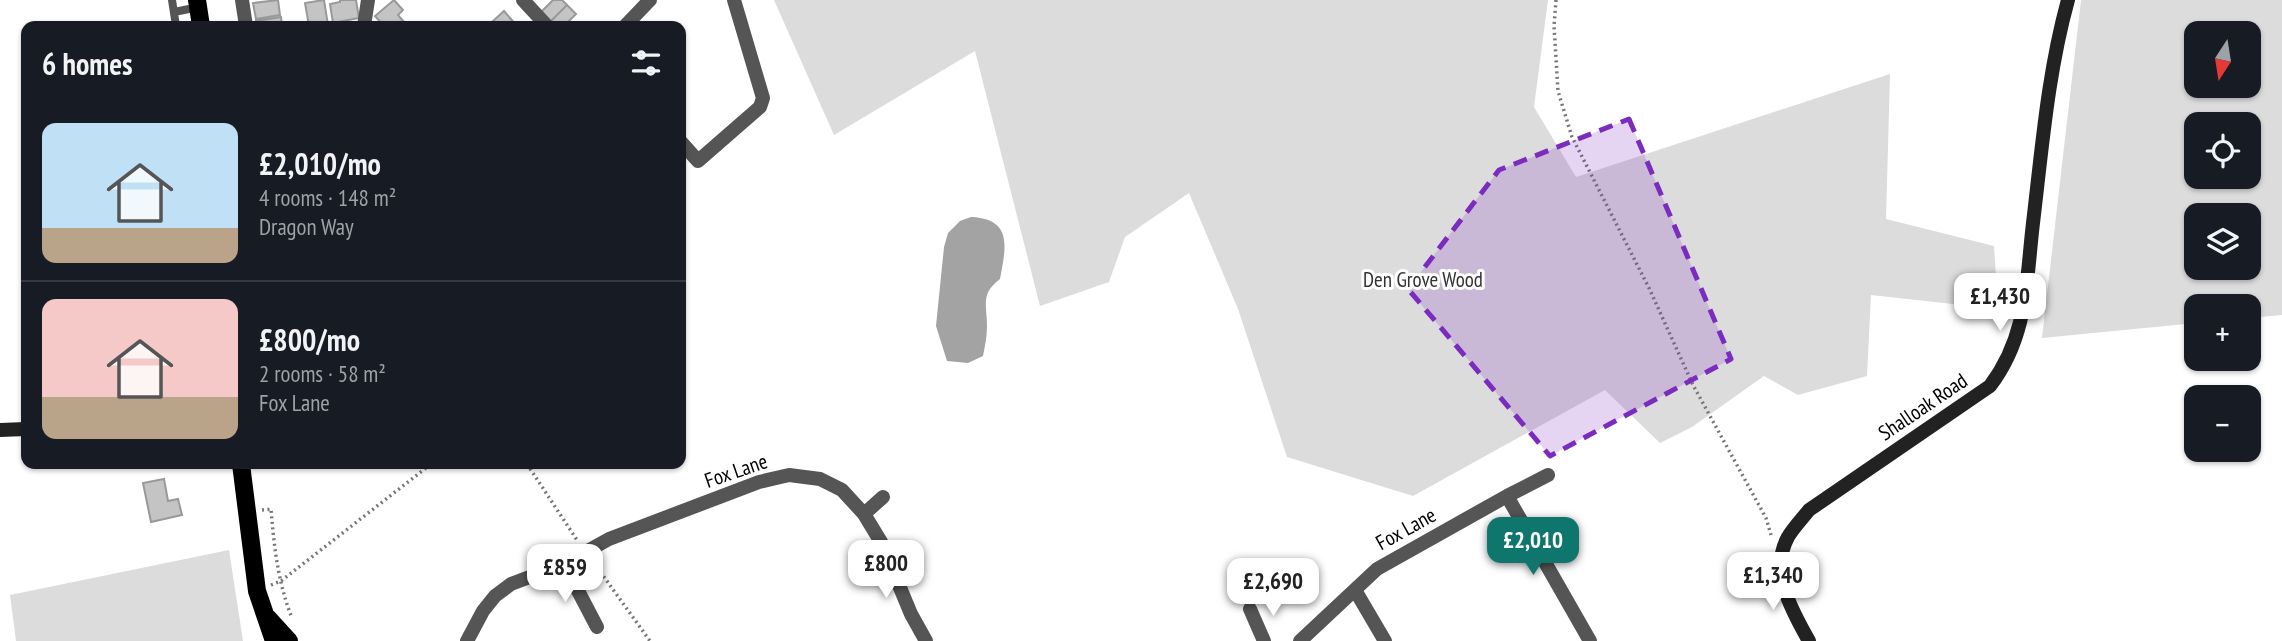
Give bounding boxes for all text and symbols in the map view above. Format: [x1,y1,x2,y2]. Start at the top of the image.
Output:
north arrow [2184,21,2261,98]
map controls [2184,21,2261,462]
text: 6 homes [42,44,133,83]
icon: filters [627,44,665,82]
button: locate [2184,112,2261,189]
text: £2,010/mo [259,144,381,183]
icon: home [98,151,182,235]
text: 4 rooms · 148 m² [259,183,396,212]
button: layers [2184,203,2261,280]
text: Dragon Way [259,212,354,241]
park label: Den Grove Wood [1363,266,1483,293]
pin: £1,430 [1943,274,2057,333]
text: £1,430 [1970,281,2030,310]
button: + [2184,294,2261,371]
text: £800/mo [259,320,360,359]
icon: home [98,327,182,411]
text: 2 rooms · 58 m² [259,359,386,388]
street label: Shalloak Road [1873,367,1972,446]
button: − [2184,385,2261,462]
text: Fox Lane [259,388,330,417]
street label: Fox Lane [701,447,771,494]
street label: Fox Lane [1371,501,1441,556]
pin: £2,010 [1476,518,1590,577]
text: £2,010 [1503,525,1563,554]
pin: £800 [845,540,927,600]
pin: £859 [524,544,606,604]
text: £800 [864,548,908,577]
text: £859 [543,552,587,581]
pin: £1,340 [1716,552,1830,612]
pin: £2,690 [1216,558,1330,618]
text: £1,340 [1743,560,1803,589]
text: £2,690 [1243,566,1303,595]

